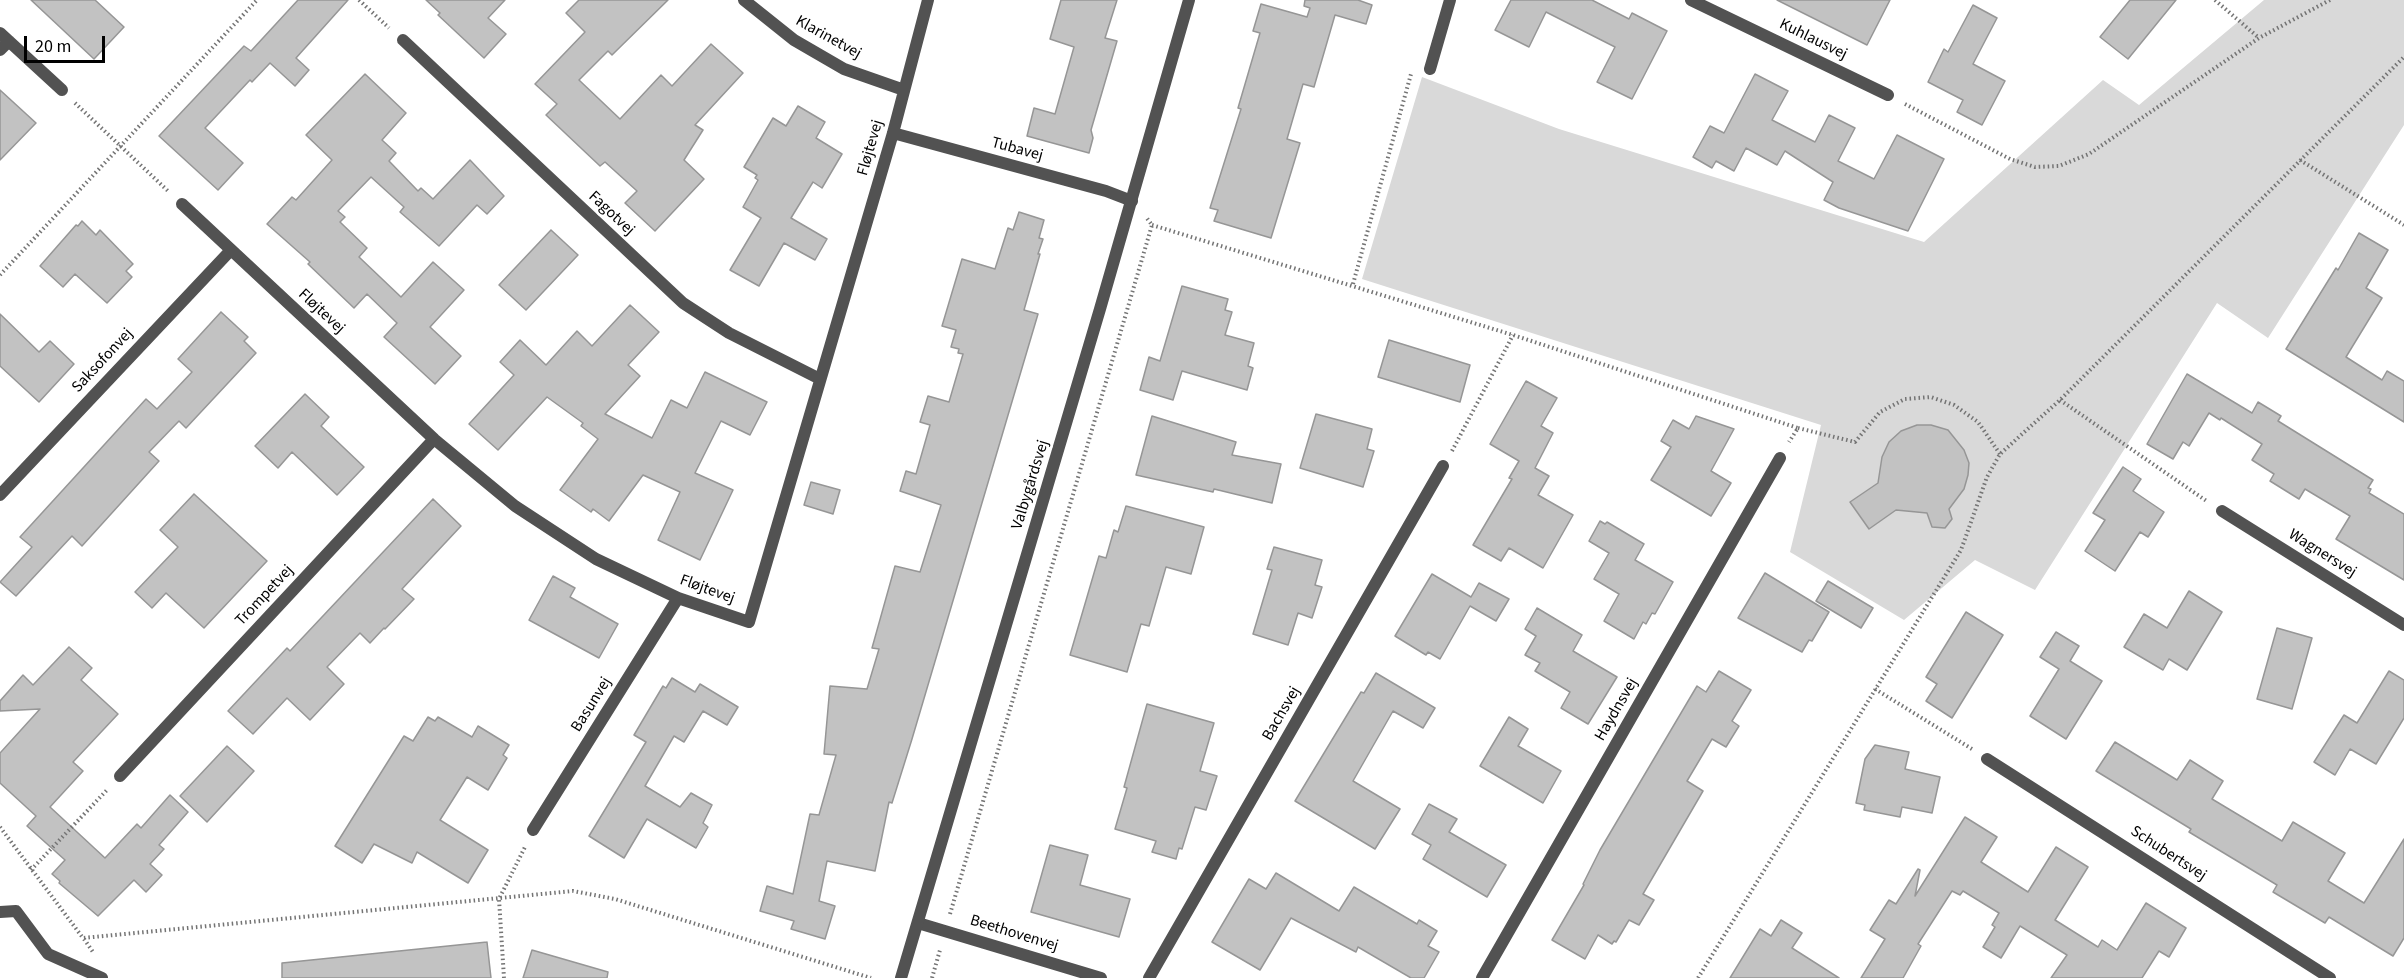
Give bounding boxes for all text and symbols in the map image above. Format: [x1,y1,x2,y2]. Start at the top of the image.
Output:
street label: Klarinetvej [792,12,864,64]
street label: Kuhlausvej [1776,15,1850,65]
scale bar [27,24,108,62]
text: 20 m [35,34,71,59]
street label: Fløjtevej [854,118,888,178]
street label: Tubavej [989,134,1045,166]
street label: Fagotvej [584,188,638,240]
street label: Fløjtevej [294,286,348,338]
street label: Saksofonvej [68,325,138,397]
street label: Valbygårdsvej [1008,438,1054,532]
street label: Wagnersvej [2284,526,2360,582]
street label: Trompetvej [232,561,298,631]
street label: Fløjtevej [677,571,737,609]
street label: Basunvej [568,674,616,736]
street label: Haydnsvej [1591,675,1643,745]
street label: Bachsvej [1259,683,1305,745]
street label: Schubertsvej [2126,822,2210,886]
street label: Beethovenvej [968,911,1060,957]

